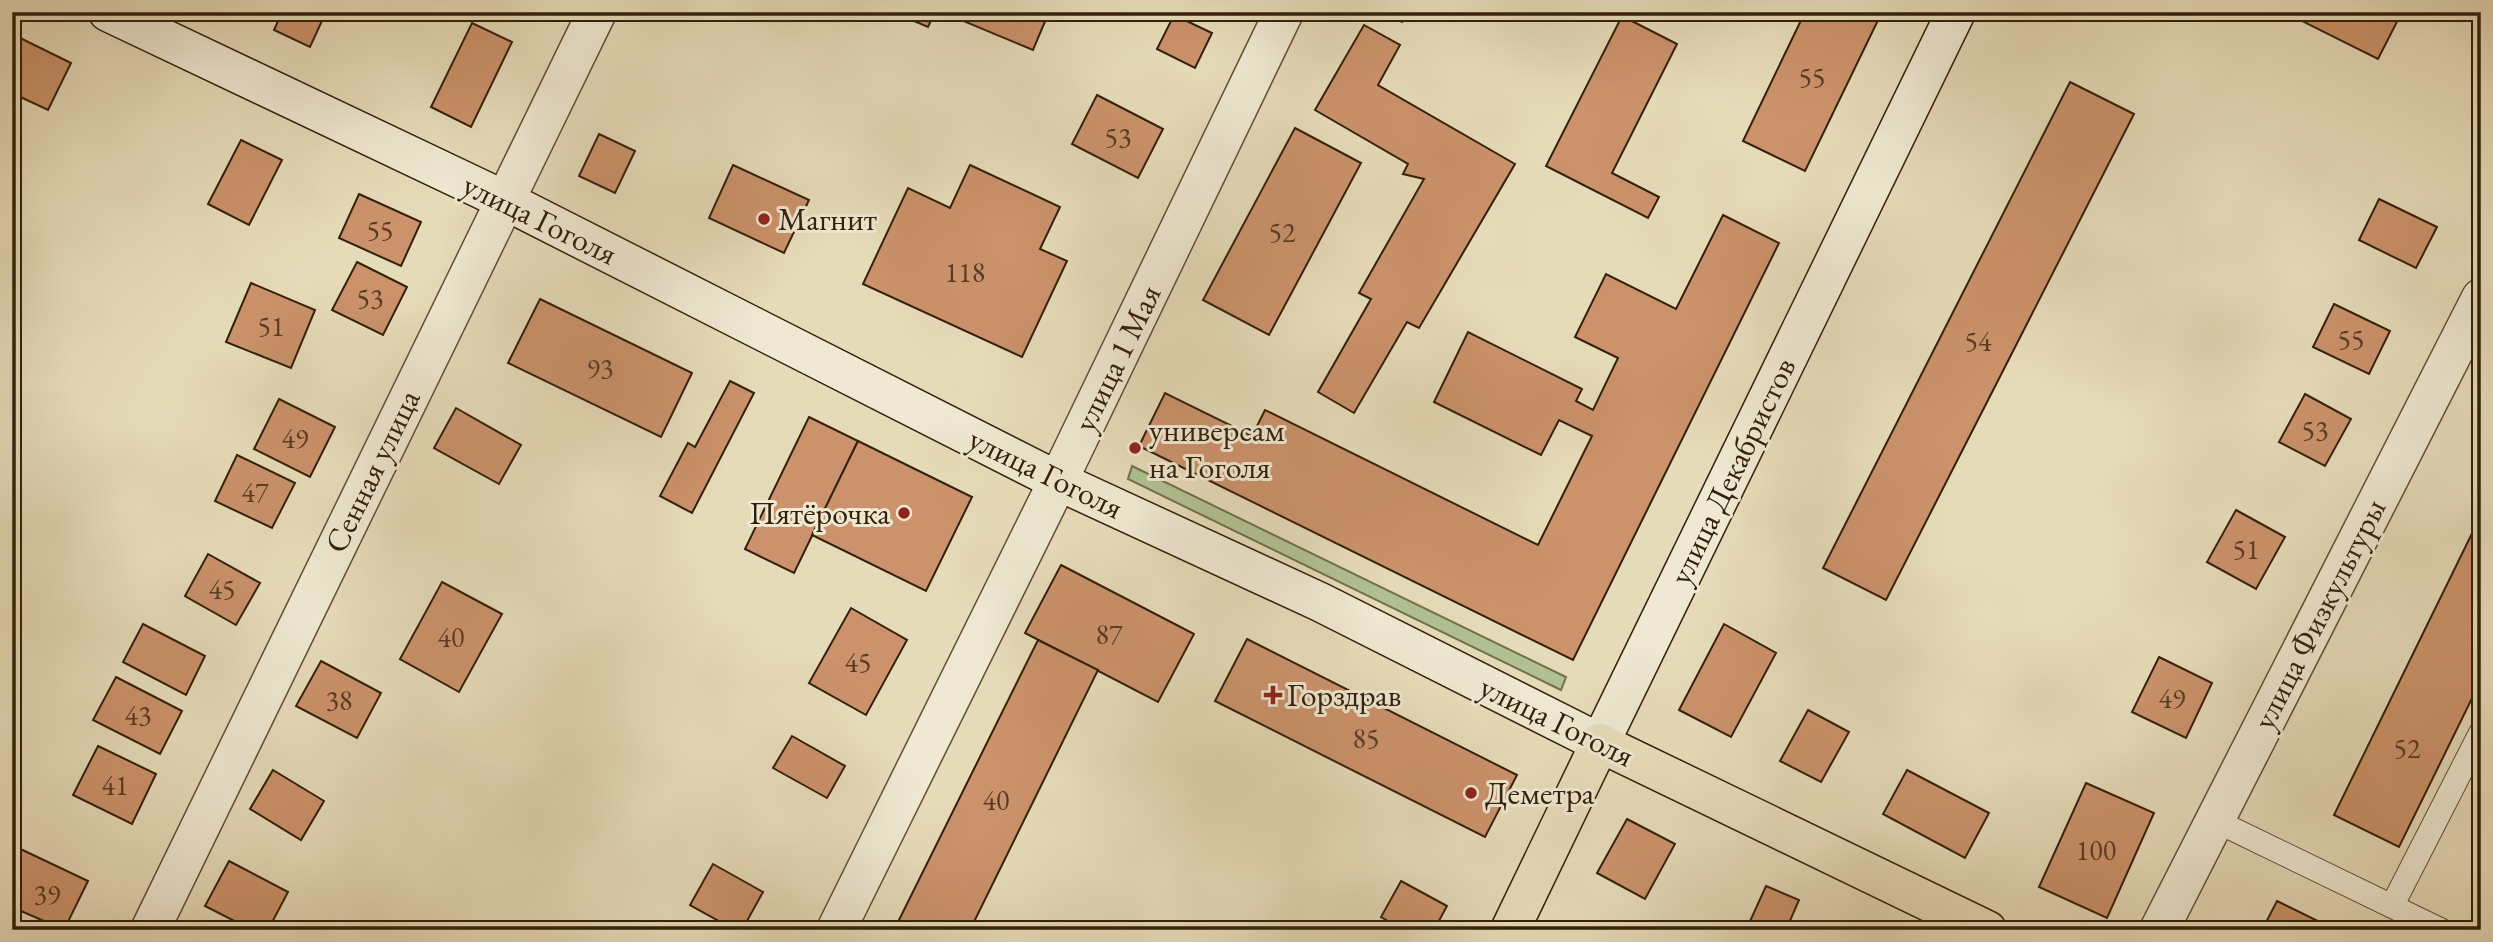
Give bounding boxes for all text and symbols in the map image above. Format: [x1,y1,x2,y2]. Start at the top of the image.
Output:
house number: 55 [1799,59,1825,95]
house number: 53 [1105,119,1131,155]
street label: улица Гоголя [456,164,624,274]
place label: Магнит [778,198,877,240]
marker: Магнит [756,211,772,227]
house number: 55 [367,212,393,248]
house number: 52 [1269,214,1296,250]
house number: 118 [945,254,985,290]
street label: улица 1 Мая [1063,278,1171,438]
house number: 53 [357,280,383,316]
house number: 51 [258,308,284,344]
house number: 55 [2338,321,2364,357]
house number: 54 [1965,323,1992,359]
house number: 93 [587,350,613,386]
street label: улица Декабристов [1659,351,1805,591]
street label: Сенная улица [314,382,430,560]
place label: универсам на Гоголя [1149,409,1285,488]
house number: 53 [2302,412,2328,448]
street label: улица Гоголя [962,418,1130,528]
house number: 49 [282,420,308,456]
marker: универсам на Гоголя [1127,440,1143,456]
house number: 47 [242,474,269,510]
place label: Пятёрочка [749,492,890,534]
street label: улица Физкультуры [2243,492,2395,736]
marker: Пятёрочка [896,505,912,521]
house number: 51 [2233,531,2259,567]
house number: 45 [209,571,235,607]
house number: 87 [1096,616,1123,652]
house number: 40 [438,619,464,655]
house number: 45 [845,644,871,680]
street label: улица Гоголя [1473,666,1641,776]
place label: Горздрав [1287,674,1401,716]
house number: 49 [2159,680,2185,716]
house number: 38 [326,682,352,718]
marker: Горздрав [1265,687,1281,703]
house number: 43 [125,697,151,733]
house number: 85 [1353,720,1379,756]
house number: 52 [2394,730,2421,766]
house number: 41 [102,767,128,803]
place label: Деметра [1485,772,1595,814]
house number: 40 [983,782,1009,818]
marker: Деметра [1463,785,1479,801]
house number: 100 [2076,832,2116,868]
house number: 39 [34,876,60,912]

